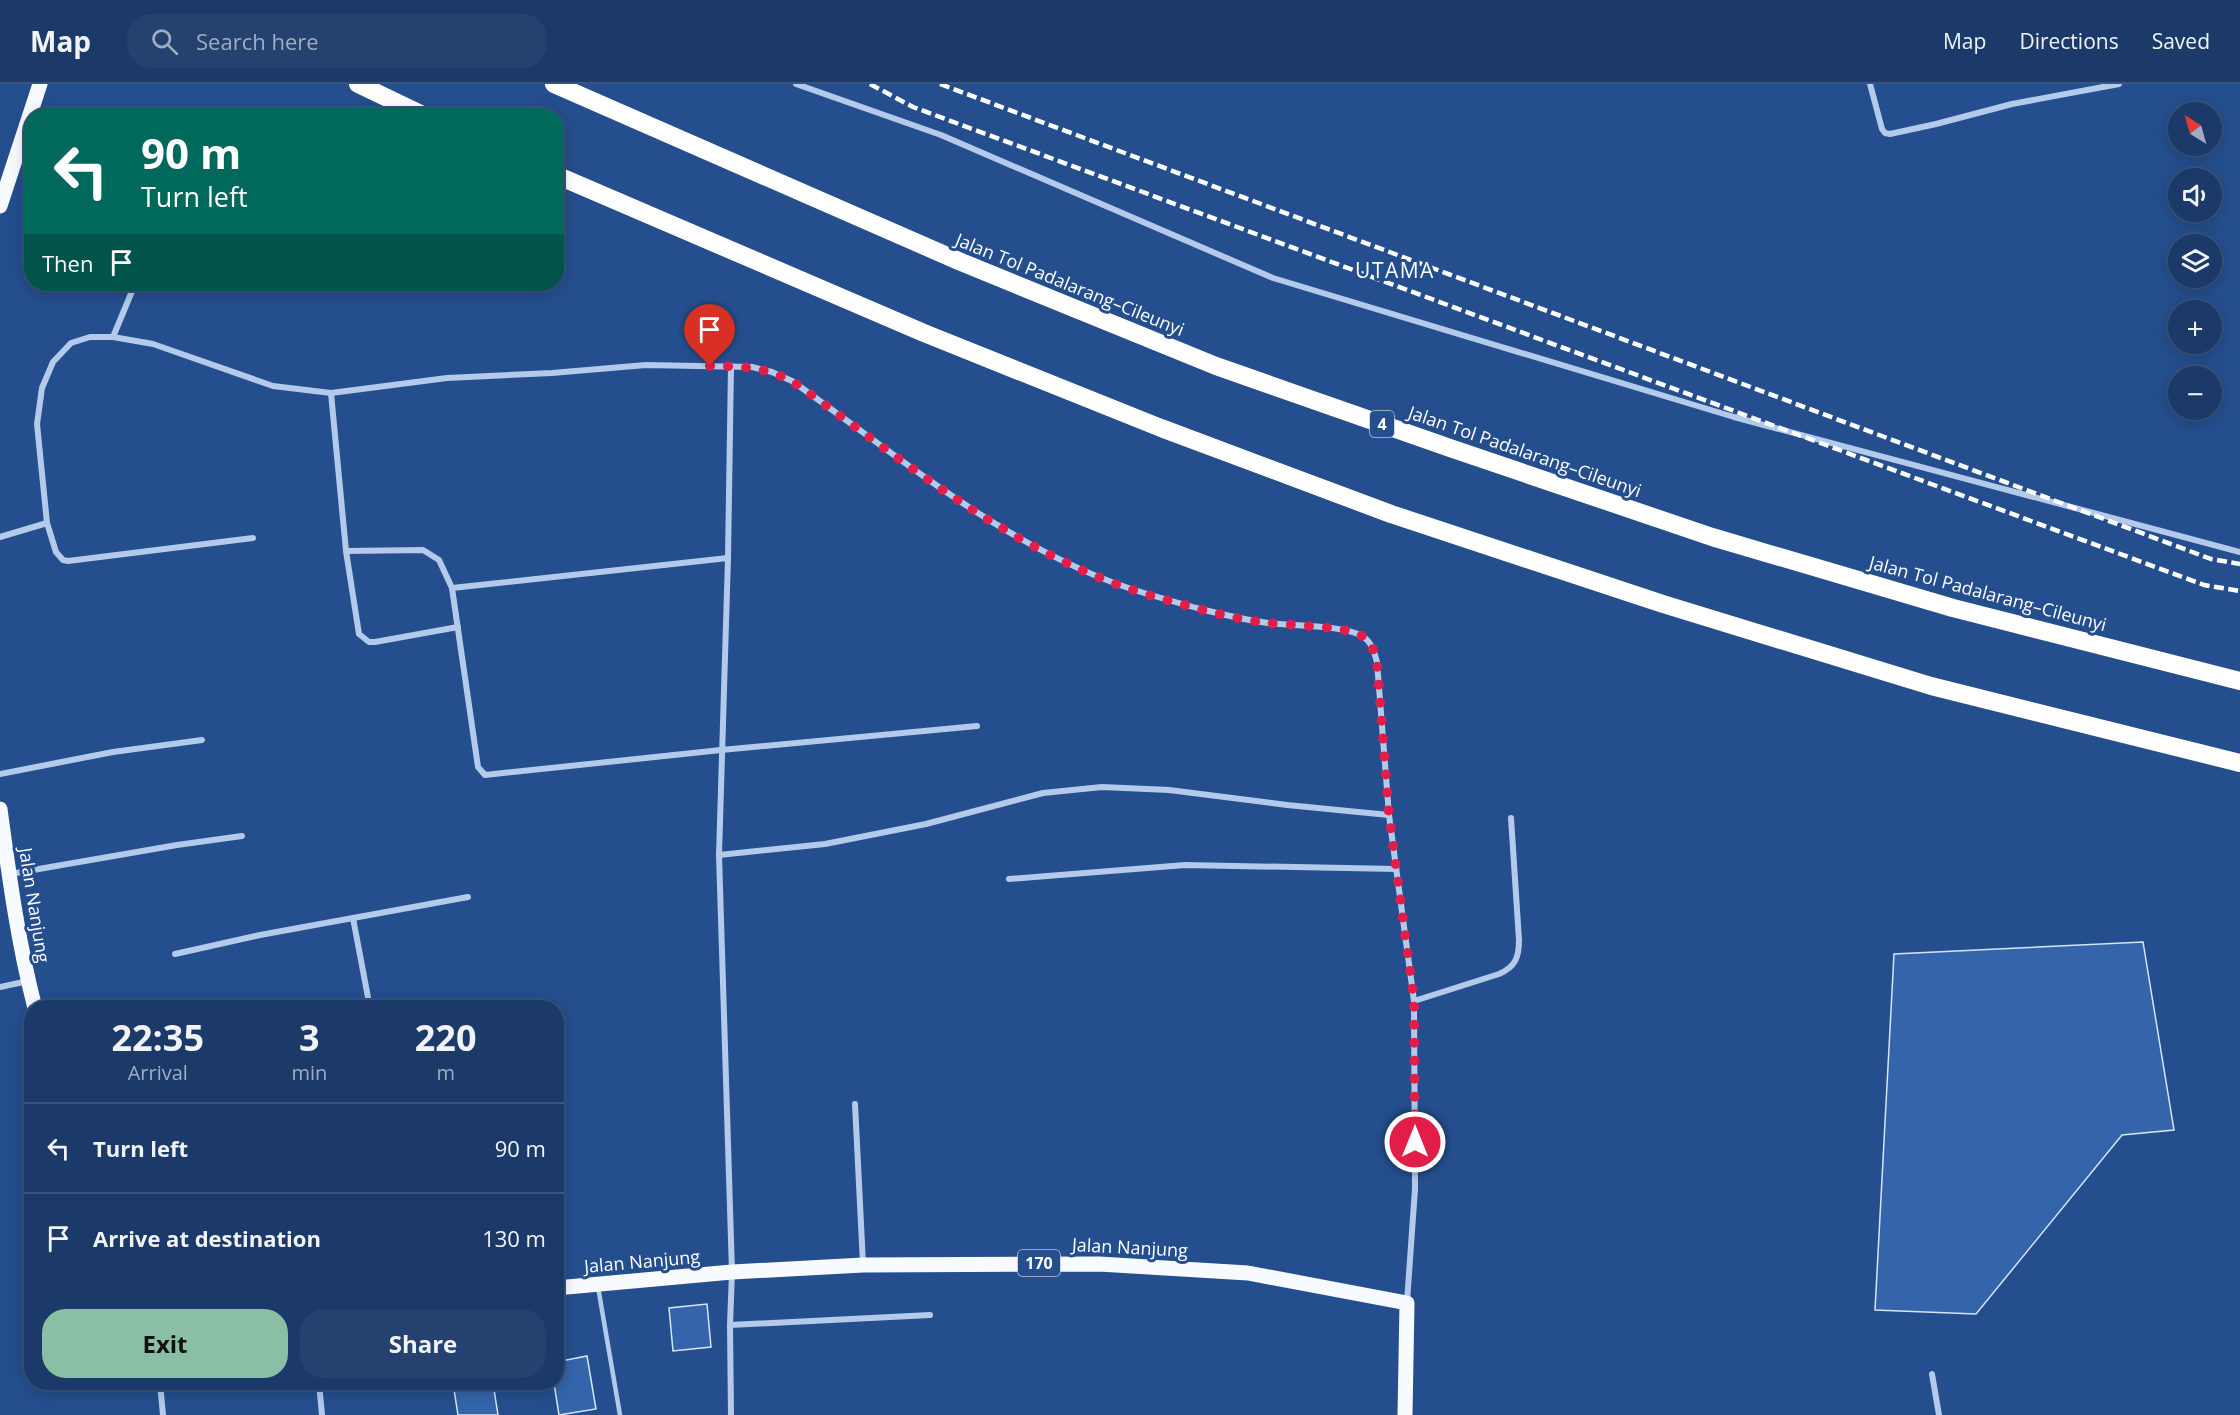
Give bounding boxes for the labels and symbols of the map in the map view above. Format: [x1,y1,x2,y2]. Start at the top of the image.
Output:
north arrow [2168,102,2222,156]
street label: Jalan Tol Padalarang–Cileunyi [950,226,1188,341]
district label: UTAMA [1355,256,1435,284]
pin [684,304,735,366]
street label: Jalan Tol Padalarang–Cileunyi [1403,399,1645,502]
road number: 4 [1370,411,1394,437]
street label: Jalan Tol Padalarang–Cileunyi [1865,549,2109,636]
street label: Jalan Nanjung [14,844,56,964]
position arrow [1383,1110,1447,1174]
street label: Jalan Nanjung [1069,1232,1189,1262]
street label: Jalan Nanjung [581,1244,701,1278]
road number: 170 [1018,1250,1060,1276]

